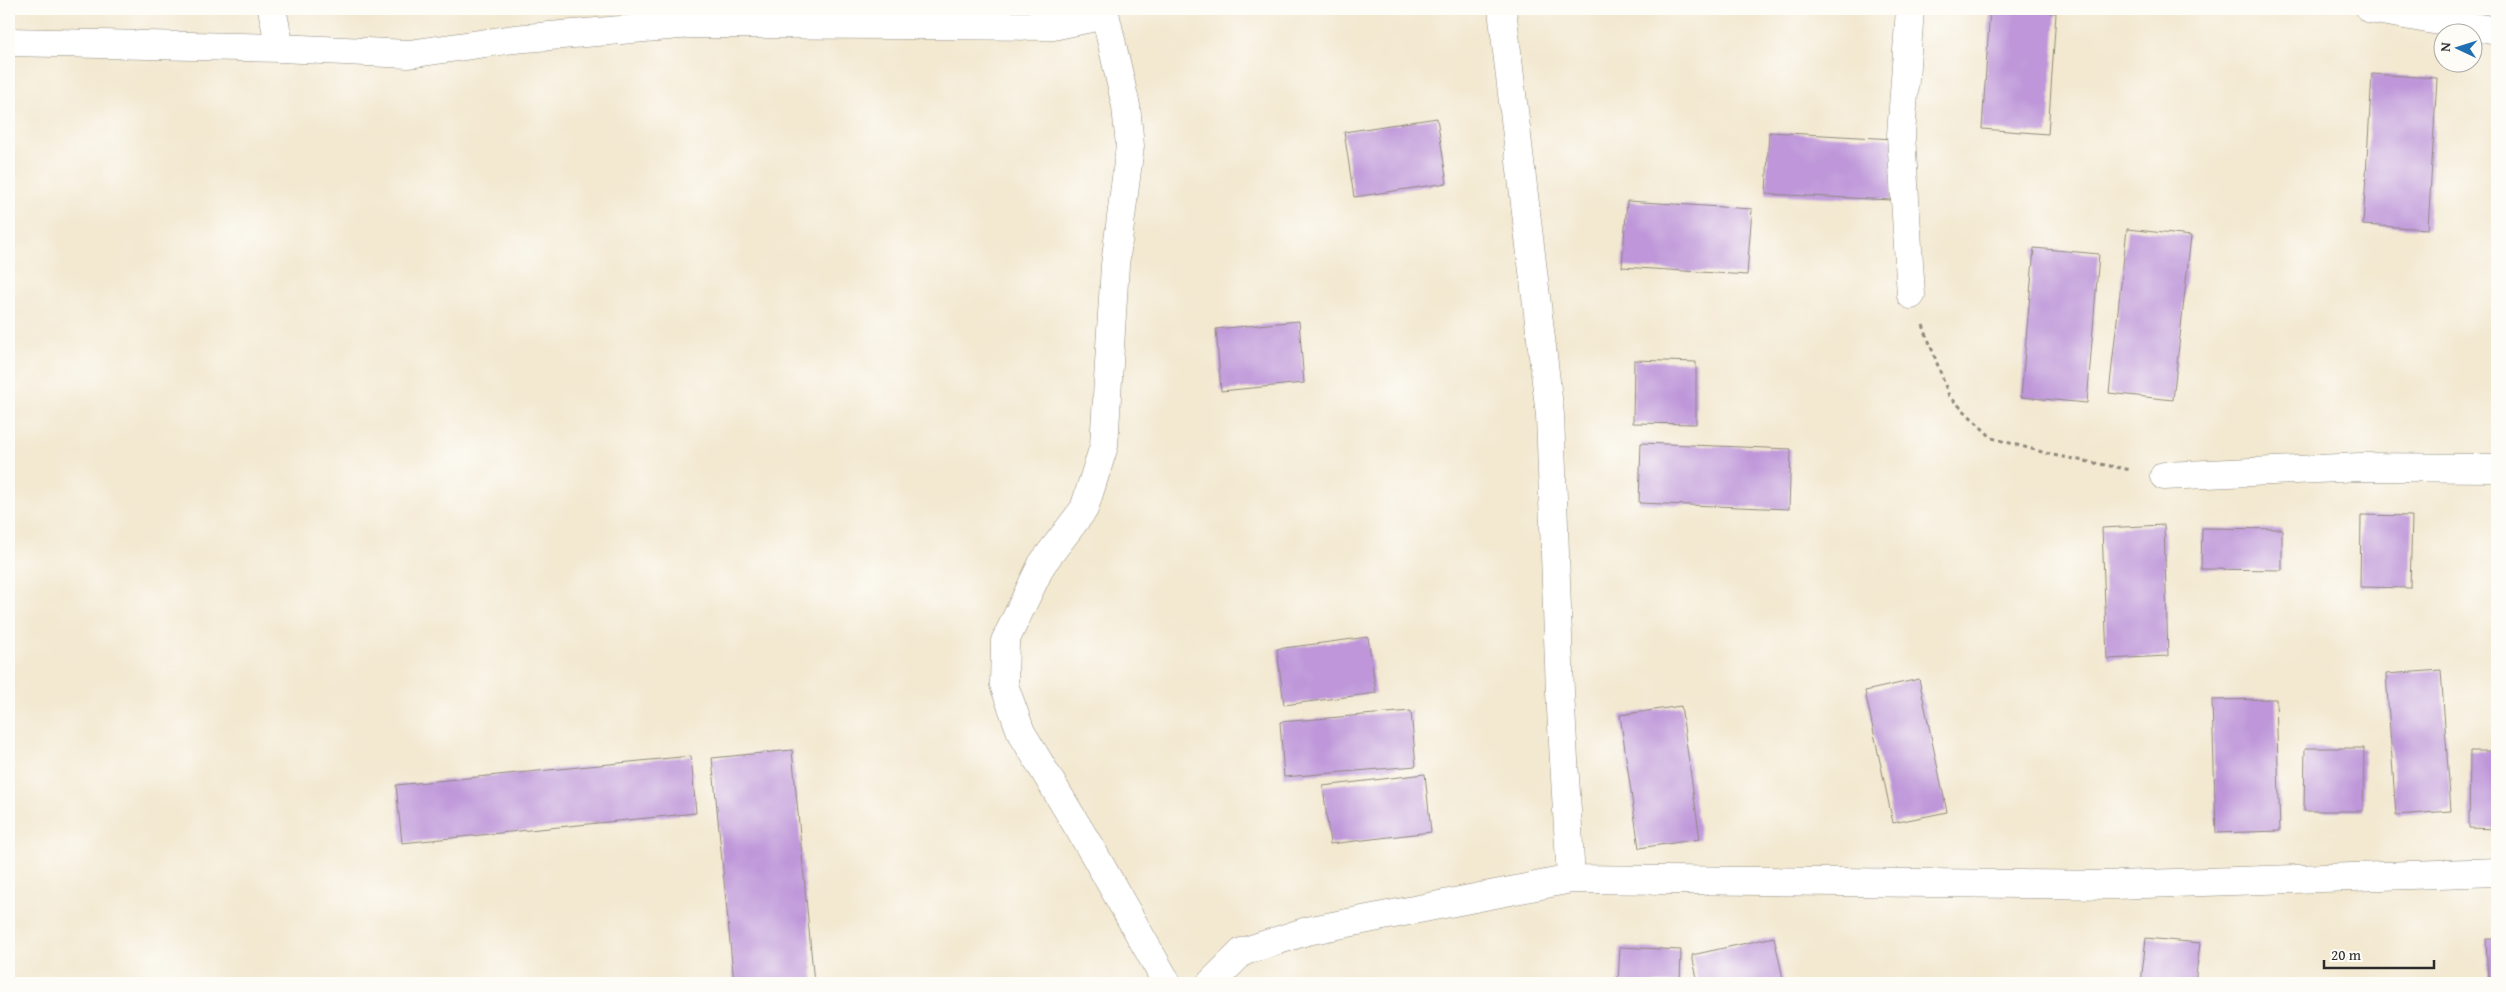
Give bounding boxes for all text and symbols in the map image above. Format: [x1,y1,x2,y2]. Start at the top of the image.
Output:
north arrow [2434,22,2484,72]
text: N [2435,41,2455,52]
scale bar [2324,937,2434,969]
text: 20 m [2331,944,2362,965]

